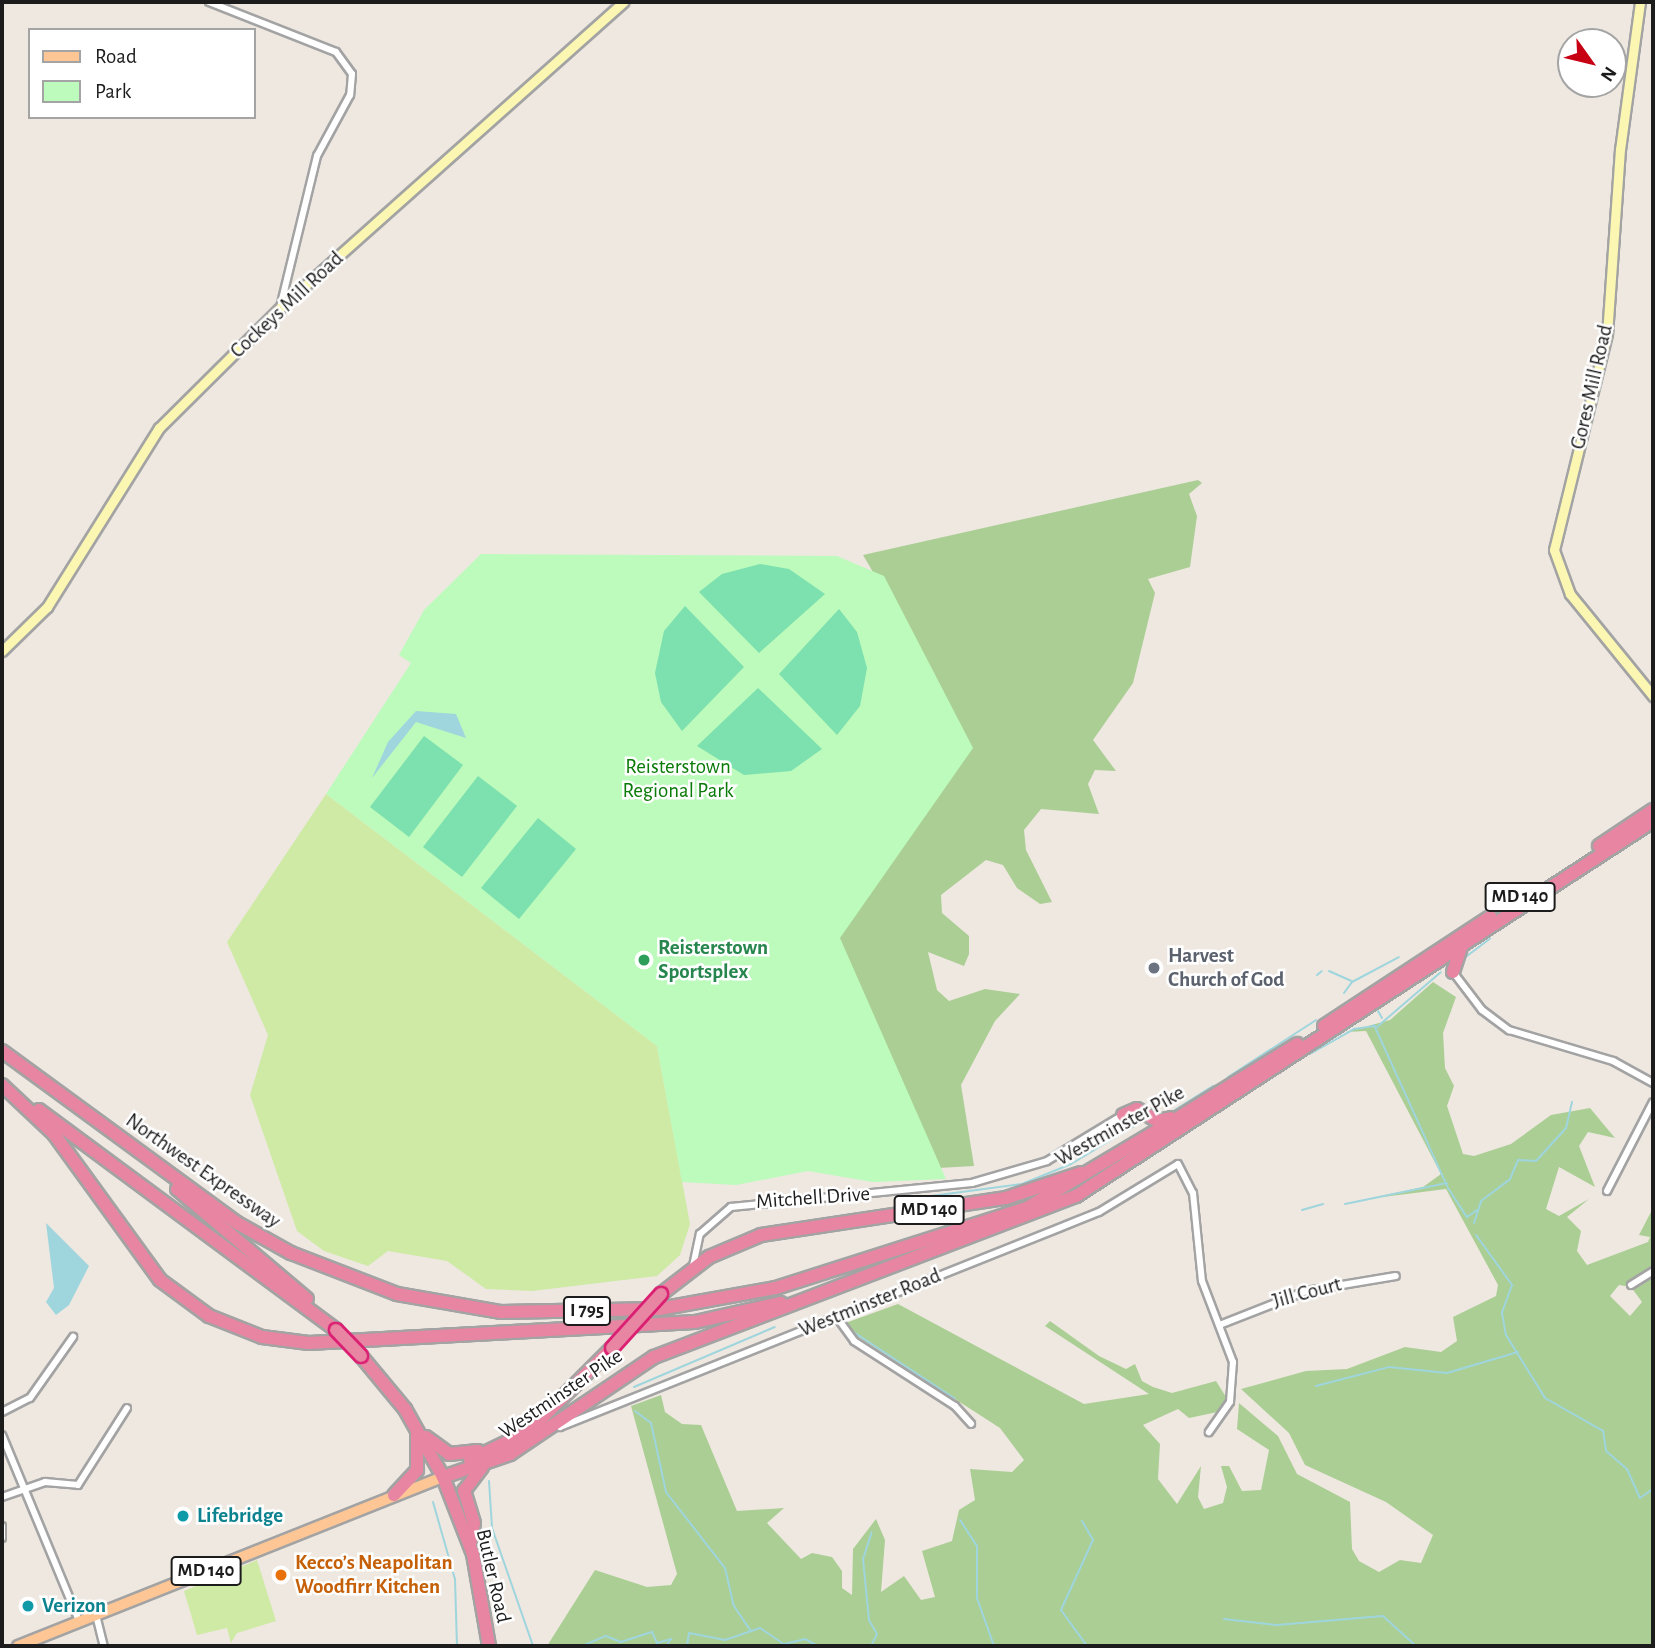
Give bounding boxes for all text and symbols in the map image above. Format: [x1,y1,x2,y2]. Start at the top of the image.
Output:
legend [28,28,256,119]
north arrow [1557,28,1627,98]
text: Road [95,46,137,67]
text: N [1597,63,1620,85]
text: Park [95,81,131,102]
street label: Cockeys Mill Road [225,246,349,364]
street label: Gores Mill Road [1565,322,1619,452]
park label: Reisterstown Regional Park [622,754,734,804]
road number: MD 140 [1483,882,1557,912]
place label: Reisterstown Sportsplex [658,935,768,985]
place label: Harvest Church of God [1168,943,1284,993]
marker: Reisterstown Sportsplex [636,952,652,968]
marker: Harvest Church of God [1146,960,1162,976]
street label: Westminster Pike [1051,1080,1189,1172]
street label: Northwest Expressway [121,1108,285,1234]
street label: Mitchell Drive [755,1181,871,1215]
road number: MD 140 [892,1194,966,1226]
street label: Westminster Road [795,1263,945,1343]
street label: Jill Court [1270,1272,1344,1314]
road number: I 795 [562,1296,612,1326]
street label: Westminster Pike [494,1343,628,1445]
place label: Lifebridge [197,1503,283,1529]
marker: Lifebridge [175,1508,191,1524]
street label: Butler Road [470,1527,516,1625]
place label: Kecco’s Neapolitan Woodfirr Kitchen [295,1550,453,1600]
road number: MD 140 [169,1555,243,1586]
marker: Kecco’s Neapolitan Woodfirr Kitchen [273,1567,289,1583]
place label: Verizon [42,1593,106,1619]
marker: Verizon [20,1598,36,1614]

